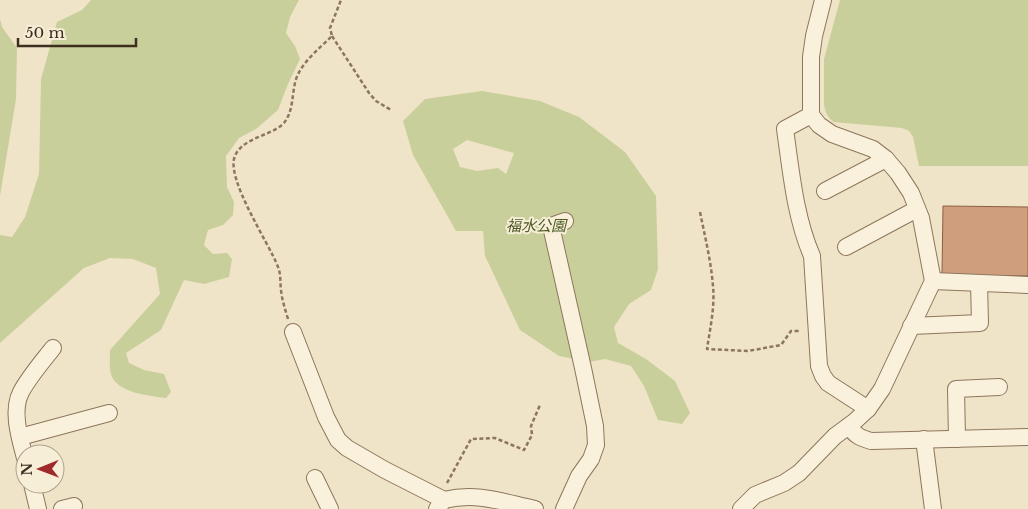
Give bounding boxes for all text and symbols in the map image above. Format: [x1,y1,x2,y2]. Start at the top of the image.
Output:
scale bar [18,15,135,47]
text: 50 m [25,23,65,42]
park label: 福水公園 [506,216,568,235]
north arrow [15,444,65,494]
text: N [18,462,36,476]

